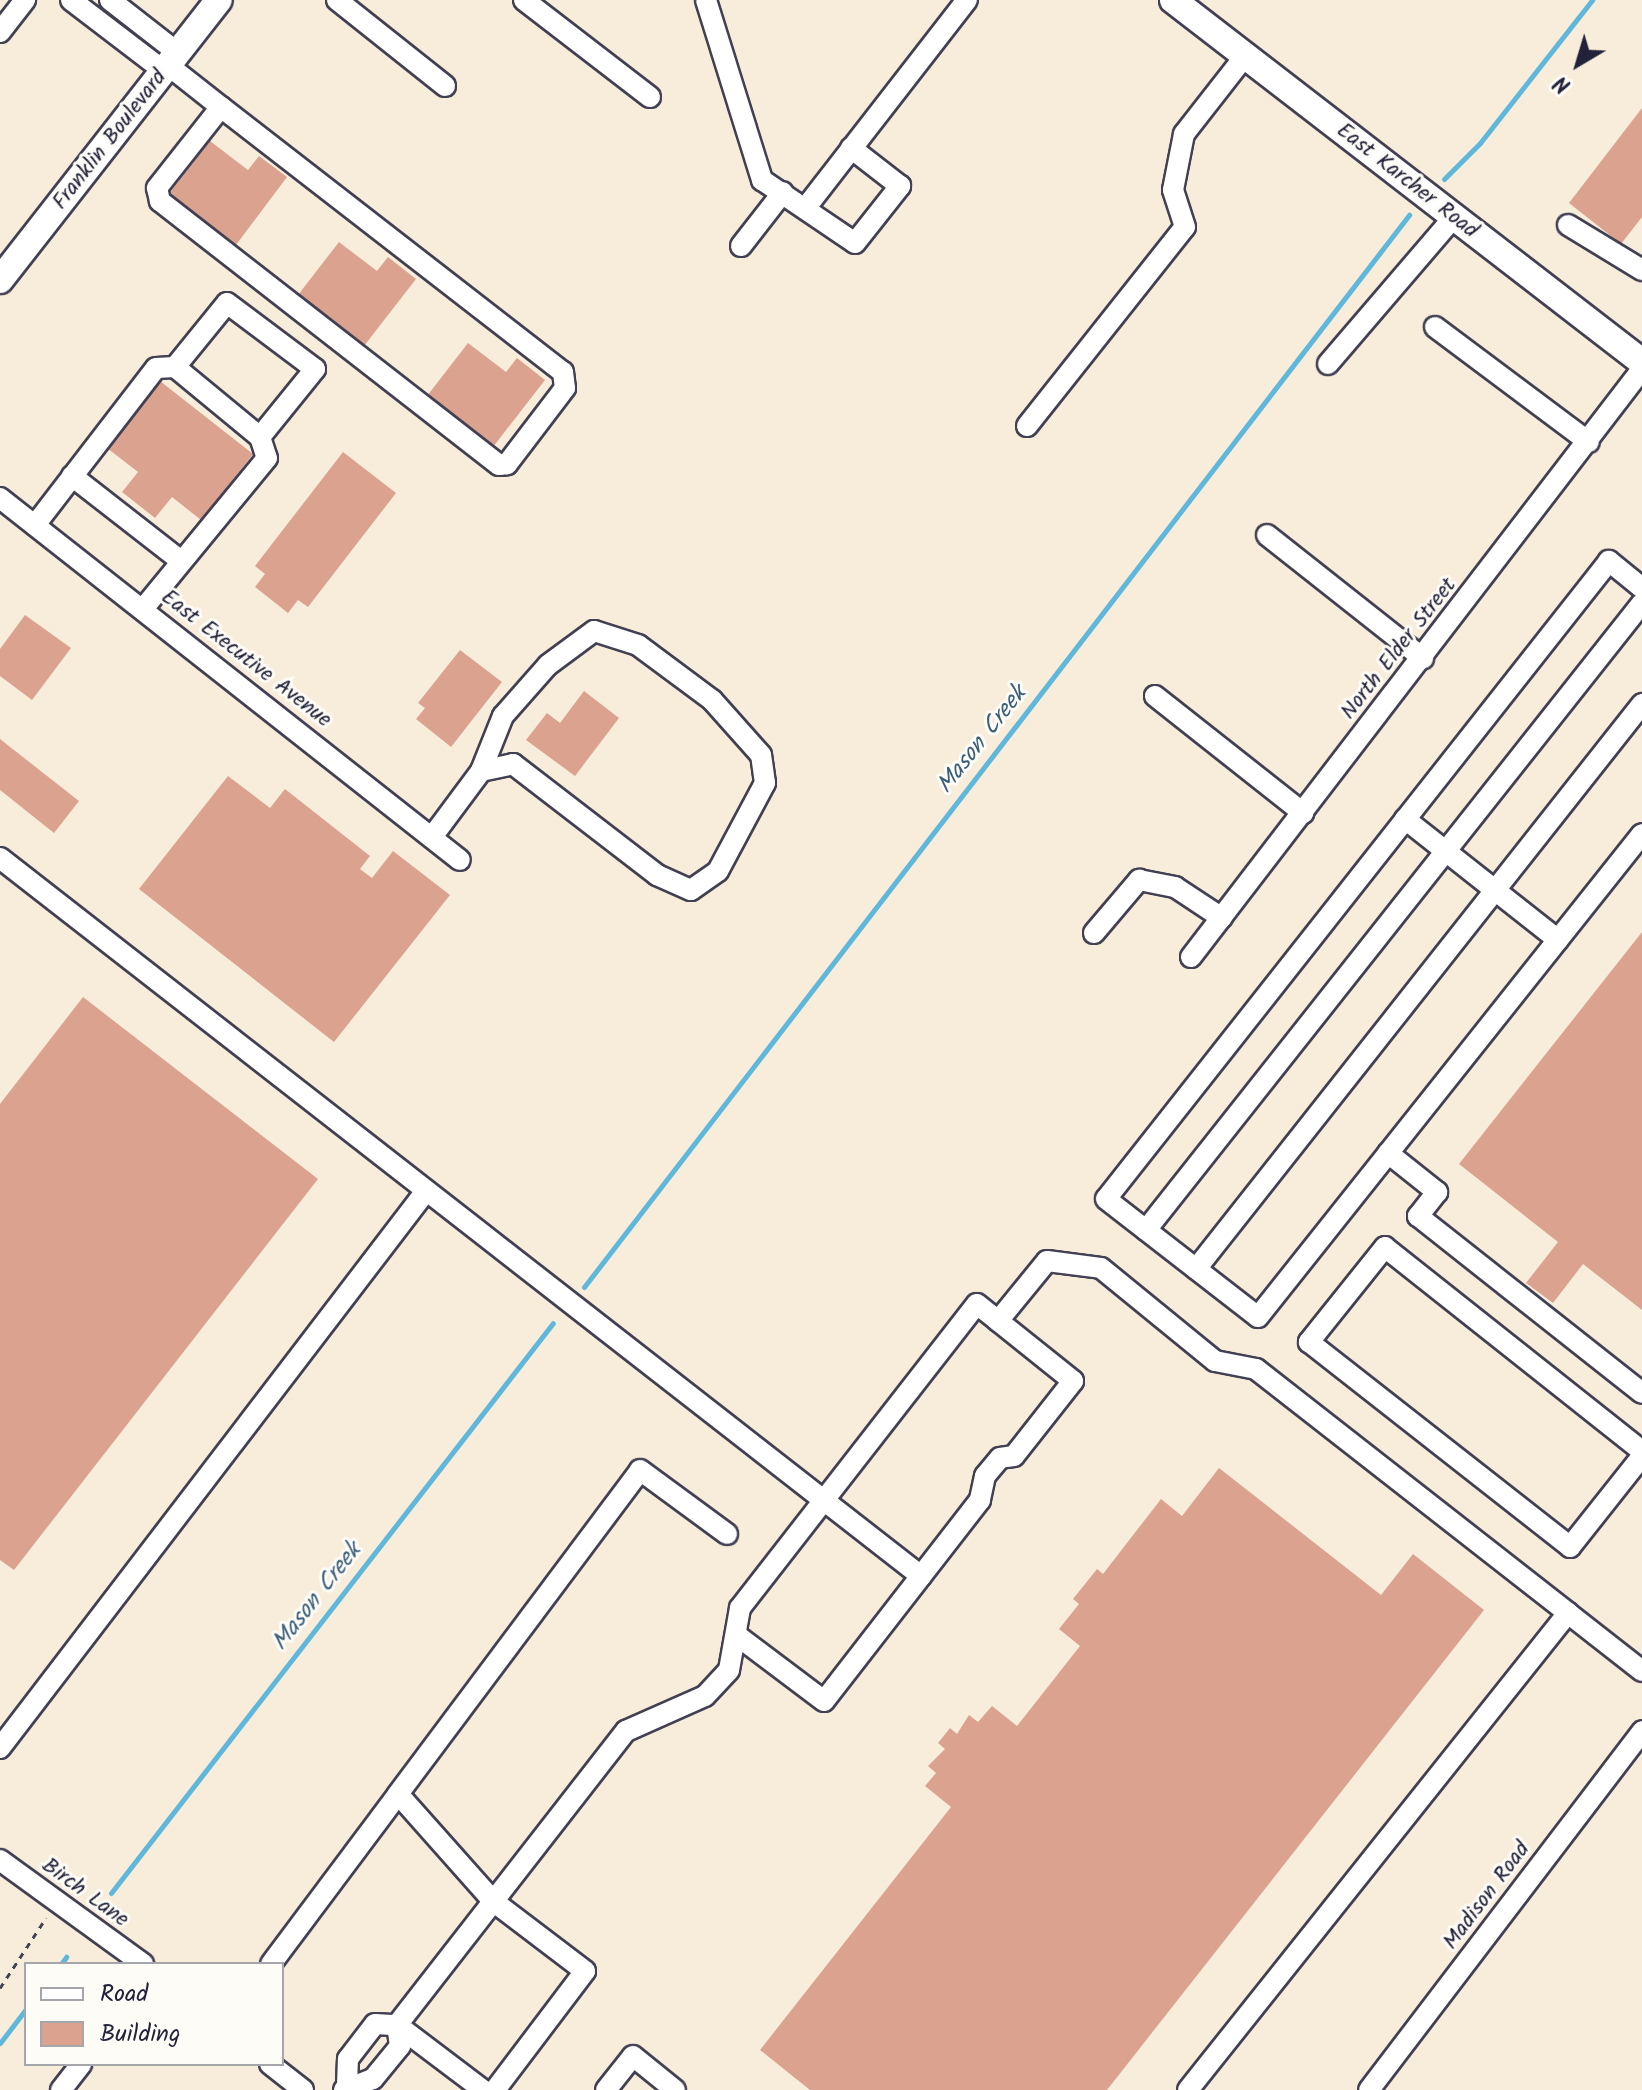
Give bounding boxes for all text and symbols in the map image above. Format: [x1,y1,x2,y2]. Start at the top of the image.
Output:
north arrow [1538,24,1618,104]
street label: Franklin Boulevard [47,65,173,215]
text: N [1547,65,1579,101]
street label: East Karcher Road [1331,118,1483,244]
street label: North Elder Street [1336,573,1462,725]
street label: East Executive Avenue [156,584,336,734]
water label: Mason Creek [931,680,1033,800]
water label: Mason Creek [266,1537,368,1657]
street label: Madison Road [1438,1837,1536,1955]
street label: Birch Lane [36,1853,134,1933]
legend [24,1962,284,2066]
text: Road [100,1975,148,2014]
text: Building [100,2015,180,2054]

